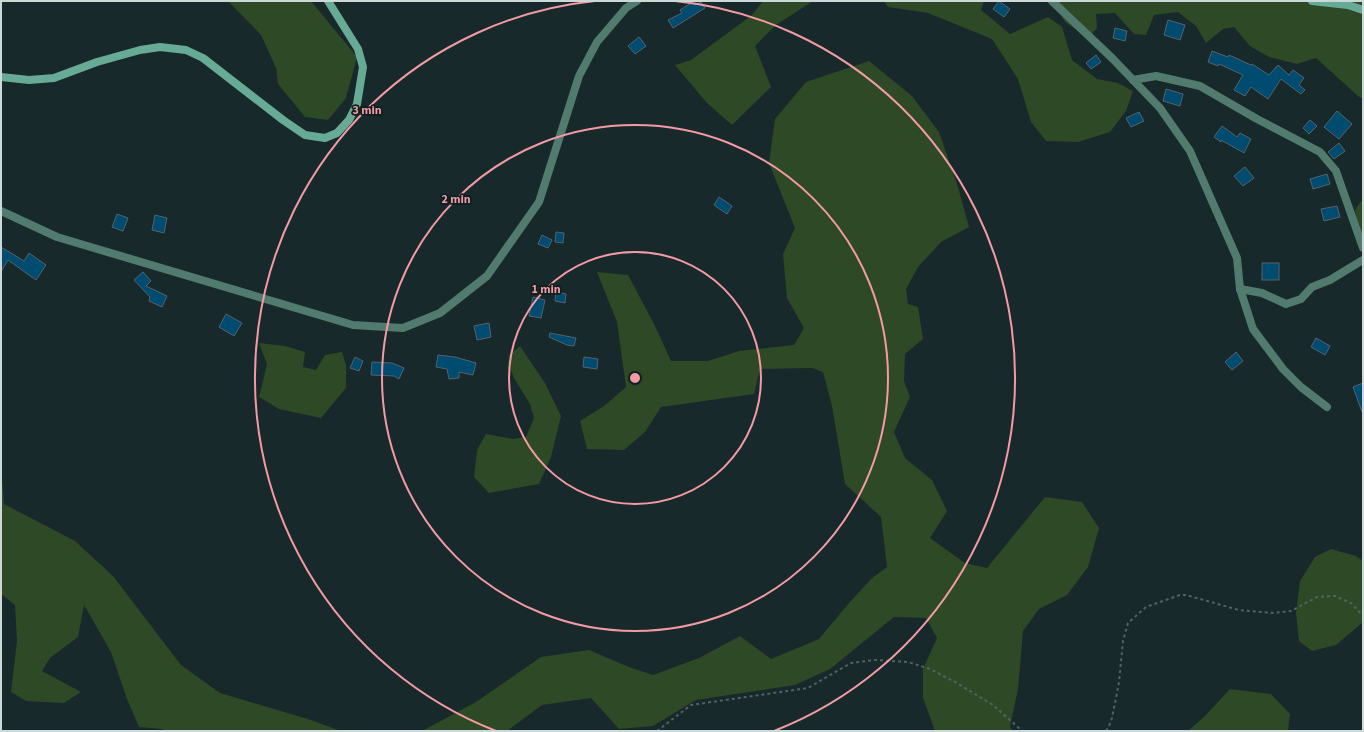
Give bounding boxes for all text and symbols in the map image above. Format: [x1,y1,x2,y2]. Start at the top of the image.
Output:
text: 3 min [352,102,382,119]
text: 2 min [441,191,471,208]
text: 1 min [531,281,561,298]
centre of rings [628,371,642,385]

